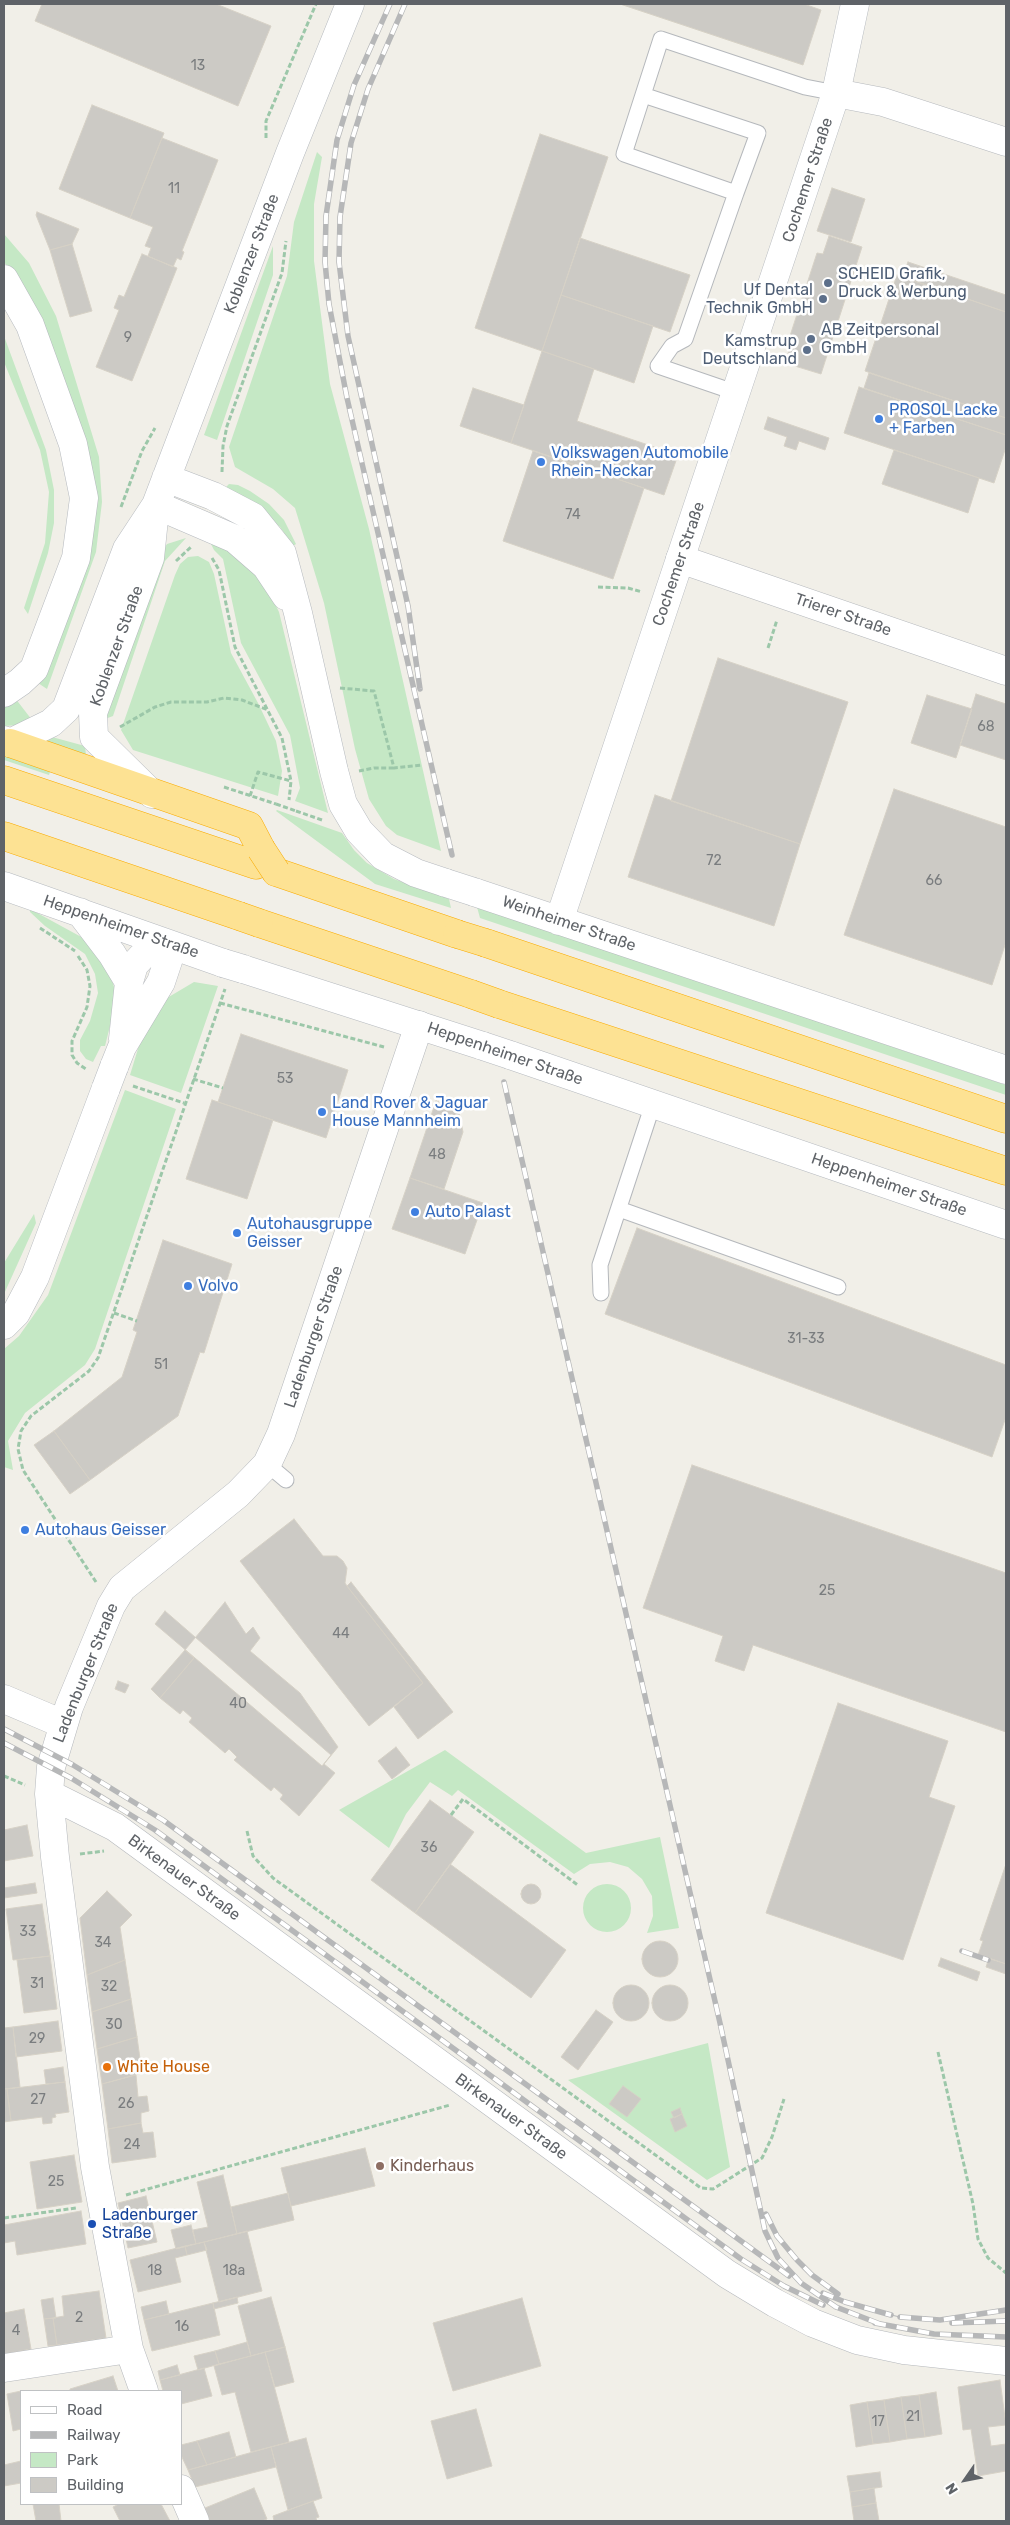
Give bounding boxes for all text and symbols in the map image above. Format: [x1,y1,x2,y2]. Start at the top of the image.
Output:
house number: 13 [191,58,205,74]
street label: Cochemer Straße [779,115,837,245]
house number: 11 [168,181,180,197]
street label: Koblenzer Straße [220,191,284,317]
place label: SCHEID Grafik, Druck & Werbung [838,264,967,302]
marker: SCHEID Grafik, Druck & Werbung [822,277,834,289]
place label: Uf Dental Technik GmbH [706,280,813,318]
marker: Uf Dental Technik GmbH [817,293,829,305]
place label: AB Zeitpersonal GmbH [821,320,939,358]
house number: 9 [124,330,132,346]
place label: Kamstrup Deutschland [702,331,797,369]
marker: AB Zeitpersonal GmbH [805,333,817,345]
marker: Kamstrup Deutschland [801,344,813,356]
place label: PROSOL Lacke + Farben [889,400,998,438]
marker: PROSOL Lacke + Farben [873,413,885,425]
place label: Volkswagen Automobile Rhein-Neckar [551,443,729,481]
marker: Volkswagen Automobile Rhein-Neckar [535,456,547,468]
street label: Cochemer Straße [649,499,709,629]
house number: 74 [565,507,581,523]
street label: Koblenzer Straße [86,583,148,709]
street label: Trierer Straße [792,589,894,641]
house number: 68 [977,719,995,735]
house number: 72 [706,853,722,869]
house number: 66 [926,873,942,889]
street label: Heppenheimer Straße [41,891,201,963]
street label: Weinheimer Straße [500,892,638,956]
street label: Heppenheimer Straße [425,1018,585,1090]
house number: 53 [277,1071,293,1087]
place label: Land Rover & Jaguar House Mannheim [332,1093,488,1131]
marker: Land Rover & Jaguar House Mannheim [316,1106,328,1118]
house number: 48 [428,1147,446,1163]
street label: Heppenheimer Straße [809,1149,969,1221]
place label: Auto Palast [425,1202,511,1222]
marker: Auto Palast [409,1206,421,1218]
place label: Autohausgruppe Geisser [247,1214,372,1252]
marker: Autohausgruppe Geisser [231,1227,243,1239]
street label: Ladenburger Straße [281,1263,347,1411]
place label: Volvo [198,1276,238,1296]
marker: Volvo [182,1280,194,1292]
house number: 31-33 [787,1331,825,1347]
house number: 51 [154,1357,168,1373]
place label: Autohaus Geisser [35,1520,166,1540]
marker: Autohaus Geisser [19,1524,31,1536]
house number: 25 [819,1583,835,1599]
street label: Ladenburger Straße [49,1600,123,1746]
house number: 44 [332,1626,350,1642]
house number: 40 [229,1696,247,1712]
street label: Birkenauer Straße [124,1831,244,1925]
house number: 36 [421,1840,437,1856]
house number: 33 [20,1924,36,1940]
house number: 34 [94,1935,112,1951]
house number: 31 [30,1976,44,1992]
house number: 32 [101,1979,117,1995]
house number: 30 [105,2017,123,2033]
house number: 29 [29,2031,45,2047]
place label: White House [117,2057,210,2077]
marker: White House [101,2061,113,2073]
street label: Birkenauer Straße [451,2070,571,2164]
house number: 27 [30,2092,46,2108]
house number: 26 [118,2096,134,2112]
house number: 24 [124,2137,140,2153]
place label: Kinderhaus [390,2156,474,2176]
marker: Kinderhaus [374,2160,386,2172]
house number: 25 [48,2174,64,2190]
place label: Ladenburger Straße [102,2205,198,2243]
marker: Ladenburger Straße [86,2218,98,2230]
house number: 18 [148,2263,162,2279]
house number: 18a [223,2263,245,2279]
house number: 2 [75,2310,83,2326]
house number: 16 [175,2319,189,2335]
house number: 4 [12,2323,20,2339]
legend [20,2390,182,2505]
text: Road [67,2401,103,2419]
house number: 21 [906,2409,920,2425]
house number: 17 [871,2414,885,2430]
text: Railway [67,2426,121,2444]
text: Park [67,2451,98,2469]
north arrow [940,2455,990,2505]
text: Building [67,2476,124,2494]
text: N [942,2480,962,2497]

